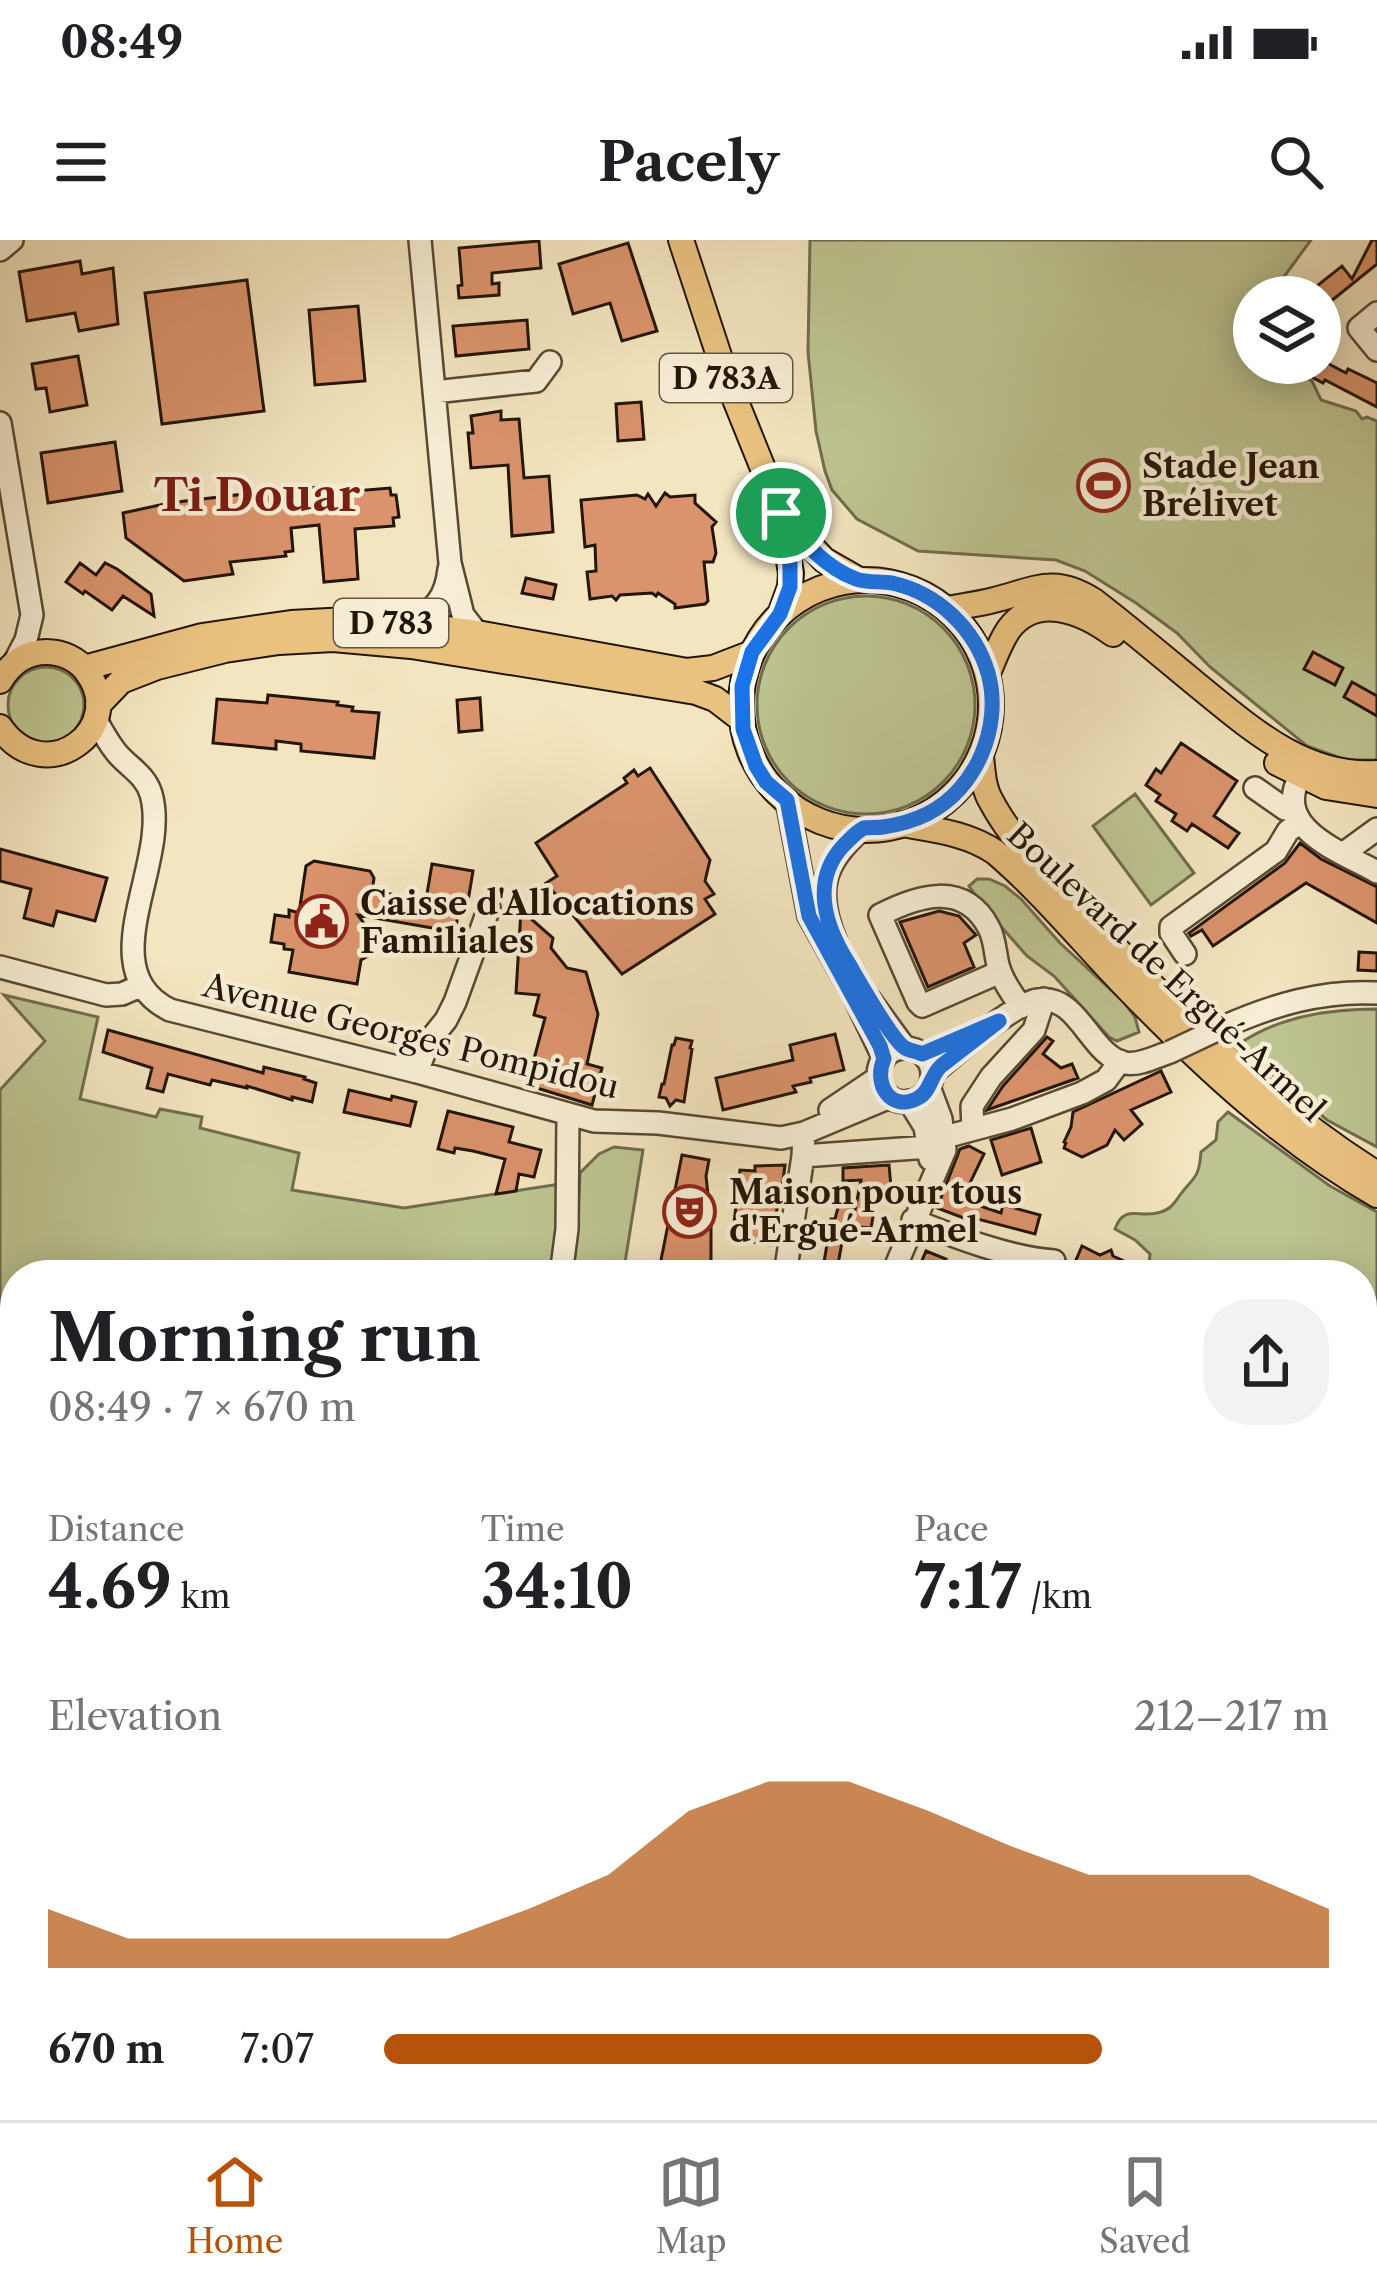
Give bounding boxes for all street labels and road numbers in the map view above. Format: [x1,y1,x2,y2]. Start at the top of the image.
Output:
road number: D 783A [660,354,792,402]
road number: D 783 [334,599,448,647]
street label: Boulevard de Ergué-Armel [999,814,1334,1130]
street label: Avenue Georges Pompidou [198,964,623,1108]

